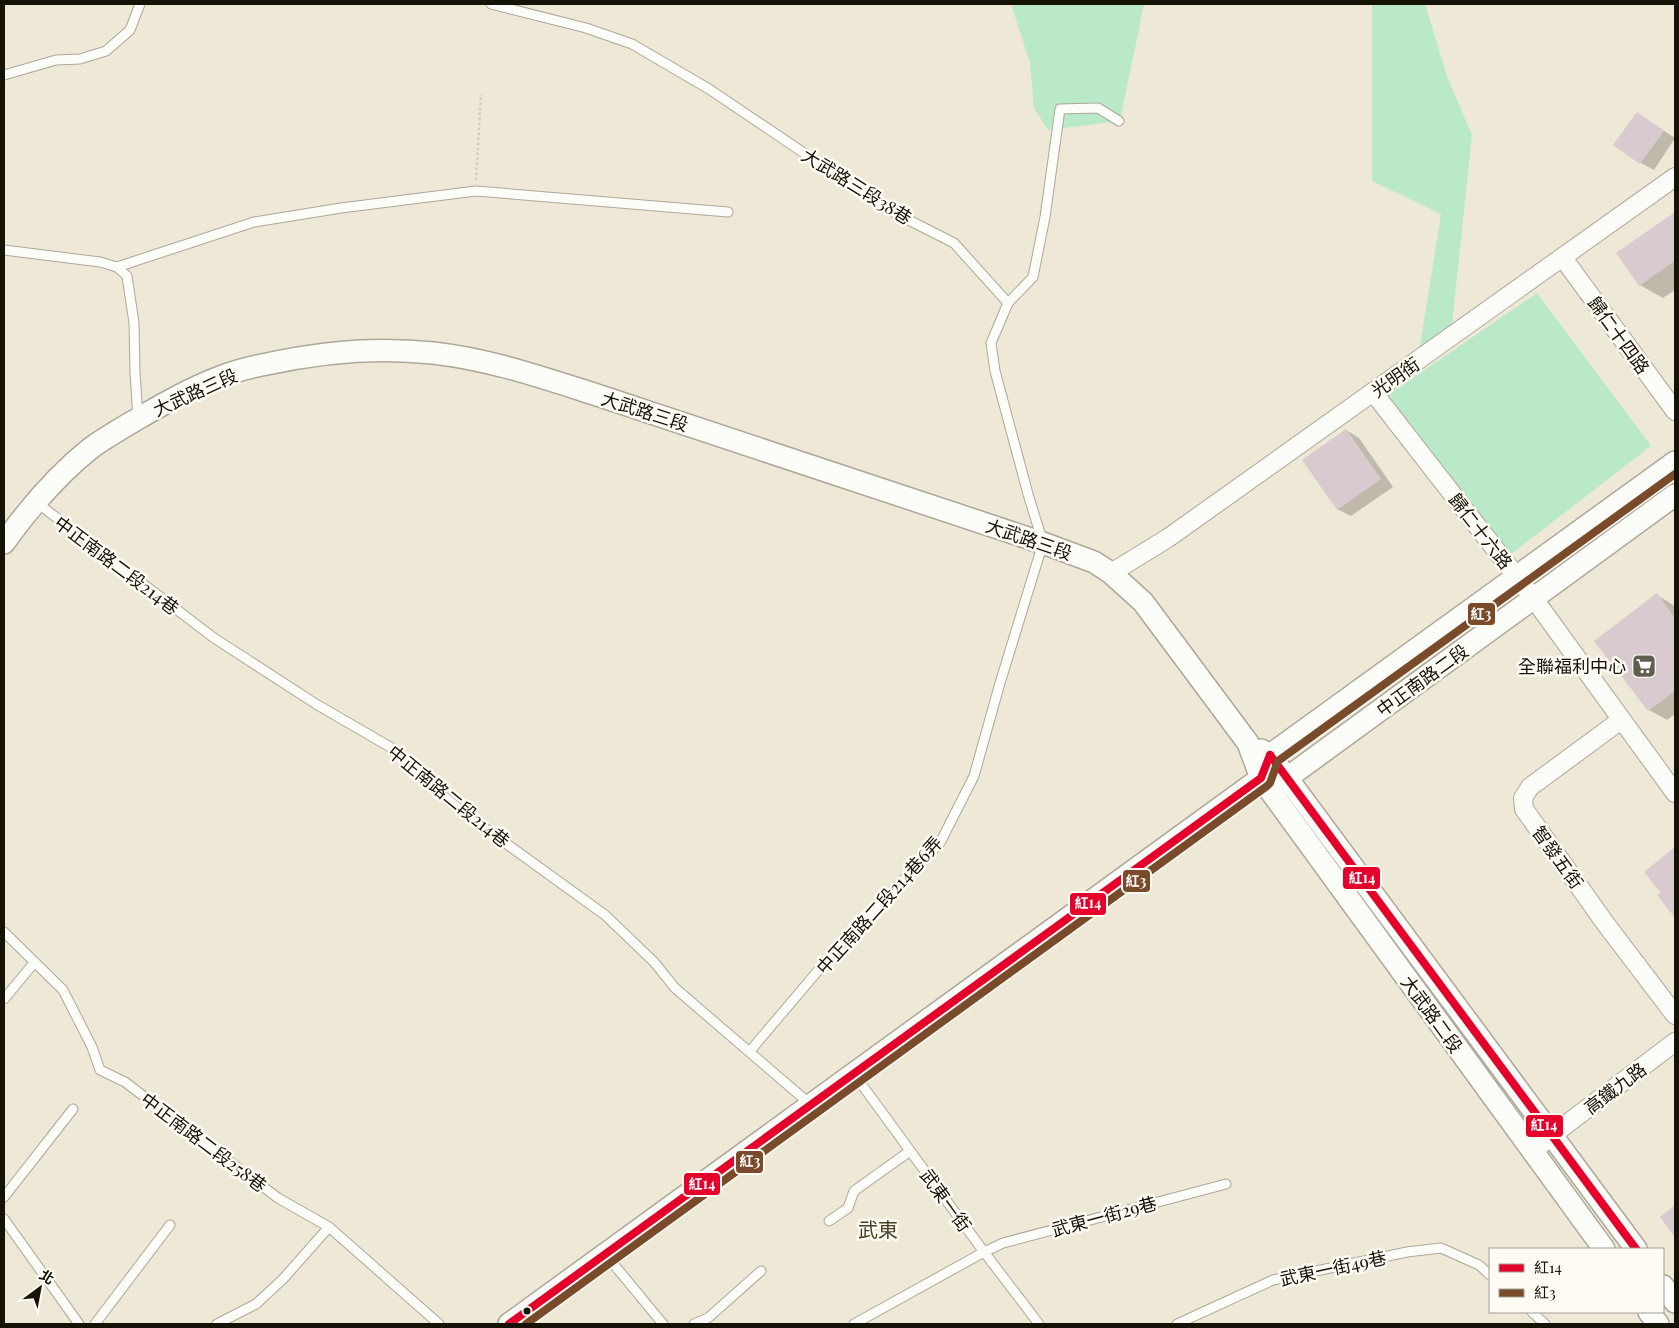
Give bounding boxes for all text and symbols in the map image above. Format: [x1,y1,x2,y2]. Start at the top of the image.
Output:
street label: 大武路三段38巷 [797,143,917,229]
street label: 歸仁十四路 [1583,292,1655,378]
street label: 光明街 [1366,352,1424,402]
street label: 大武路三段 [149,363,241,421]
street label: 大武路三段 [598,386,692,436]
street label: 歸仁十六路 [1444,488,1518,574]
street label: 中正南路二段214巷 [50,510,184,620]
street label: 大武路三段 [983,513,1075,565]
line badge: 紅3 [1467,602,1496,626]
text: 紅3 [1471,604,1492,623]
street label: 中正南路二段 [1371,639,1473,721]
supermarket icon: 全聯福利中心 [1631,653,1657,679]
place label: 全聯福利中心 [1518,654,1626,678]
street label: 中正南路二段214巷 [383,739,515,853]
street label: 智發五街 [1527,821,1589,893]
street label: 中正南路二段214巷6弄 [811,831,947,979]
line badge: 紅14 [1342,866,1381,890]
text: 紅14 [1349,868,1375,887]
line badge: 紅3 [1122,869,1151,893]
text: 紅3 [1126,871,1147,890]
line badge: 紅14 [1069,892,1107,916]
text: 紅14 [1075,893,1101,912]
street label: 大武路二段 [1396,971,1468,1057]
street label: 高鐵九路 [1579,1057,1651,1119]
street label: 中正南路二段258巷 [136,1087,272,1197]
line badge: 紅14 [1525,1114,1564,1138]
text: 紅14 [1531,1115,1557,1134]
line badge: 紅3 [735,1150,764,1174]
text: 紅3 [740,1151,761,1170]
street label: 武東一街 [915,1164,977,1236]
line badge: 紅14 [683,1172,721,1196]
text: 紅14 [689,1174,715,1193]
street label: 武東一街29巷 [1049,1190,1159,1242]
district label: 武東 [858,1215,898,1242]
street label: 武東一街49巷 [1278,1245,1388,1291]
legend [1489,1248,1664,1313]
text: 紅14 [1534,1257,1562,1277]
north arrow [15,1263,65,1313]
text: 北 [36,1265,58,1288]
text: 紅3 [1534,1282,1556,1302]
unlabelled marker [522,1306,532,1316]

